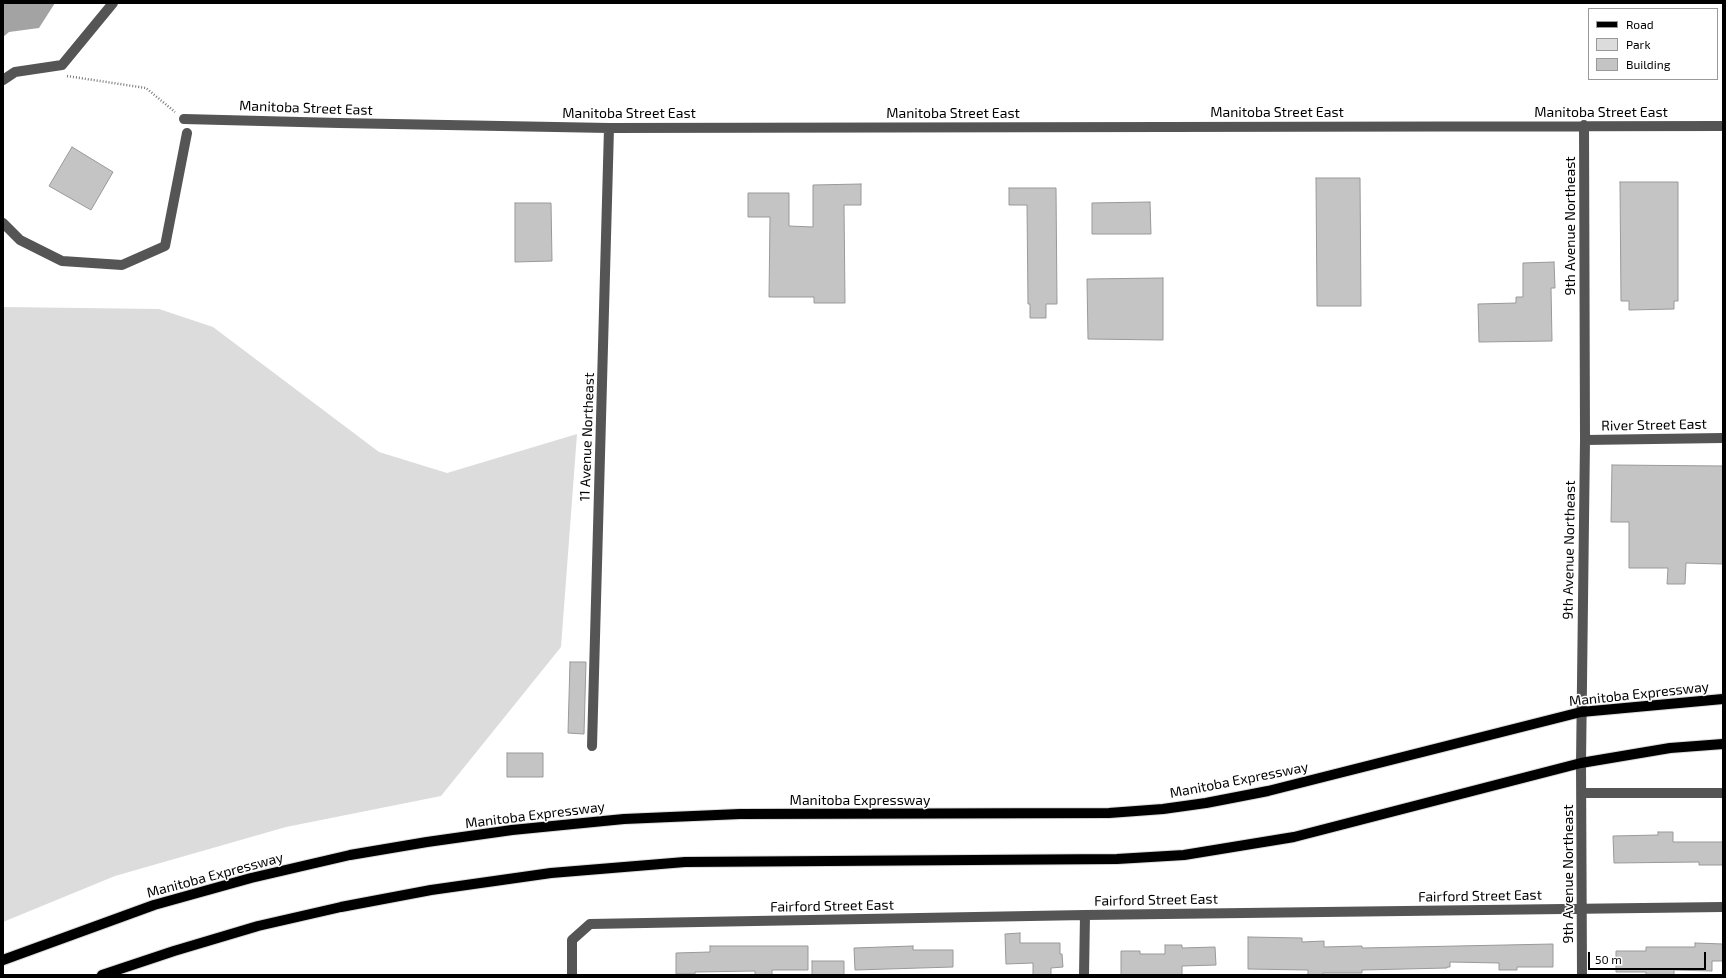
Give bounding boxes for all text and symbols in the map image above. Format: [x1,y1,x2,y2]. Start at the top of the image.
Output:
legend [1588,8,1718,80]
text: Road [1626,17,1654,31]
text: Park [1626,37,1651,51]
text: Building [1626,57,1670,71]
street label: Manitoba Street East [239,97,373,119]
street label: Manitoba Street East [1210,104,1344,120]
street label: Manitoba Street East [1534,104,1668,120]
street label: Manitoba Street East [562,105,696,121]
street label: Manitoba Street East [886,105,1020,121]
street label: 9th Avenue Northeast [1562,156,1578,296]
street label: 11 Avenue Northeast [576,372,598,502]
street label: River Street East [1601,416,1707,434]
street label: 9th Avenue Northeast [1559,480,1579,620]
street label: Manitoba Expressway [1568,678,1710,710]
street label: Manitoba Expressway [1168,758,1310,802]
street label: Manitoba Expressway [790,792,930,808]
street label: Manitoba Expressway [464,798,606,832]
street label: 9th Avenue Northeast [1560,804,1576,944]
street label: Manitoba Expressway [145,849,285,901]
street label: Fairford Street East [1418,887,1542,905]
street label: Fairford Street East [1094,891,1218,909]
street label: Fairford Street East [770,897,894,915]
scale bar [1590,944,1708,970]
text: 50 m [1595,952,1622,966]

